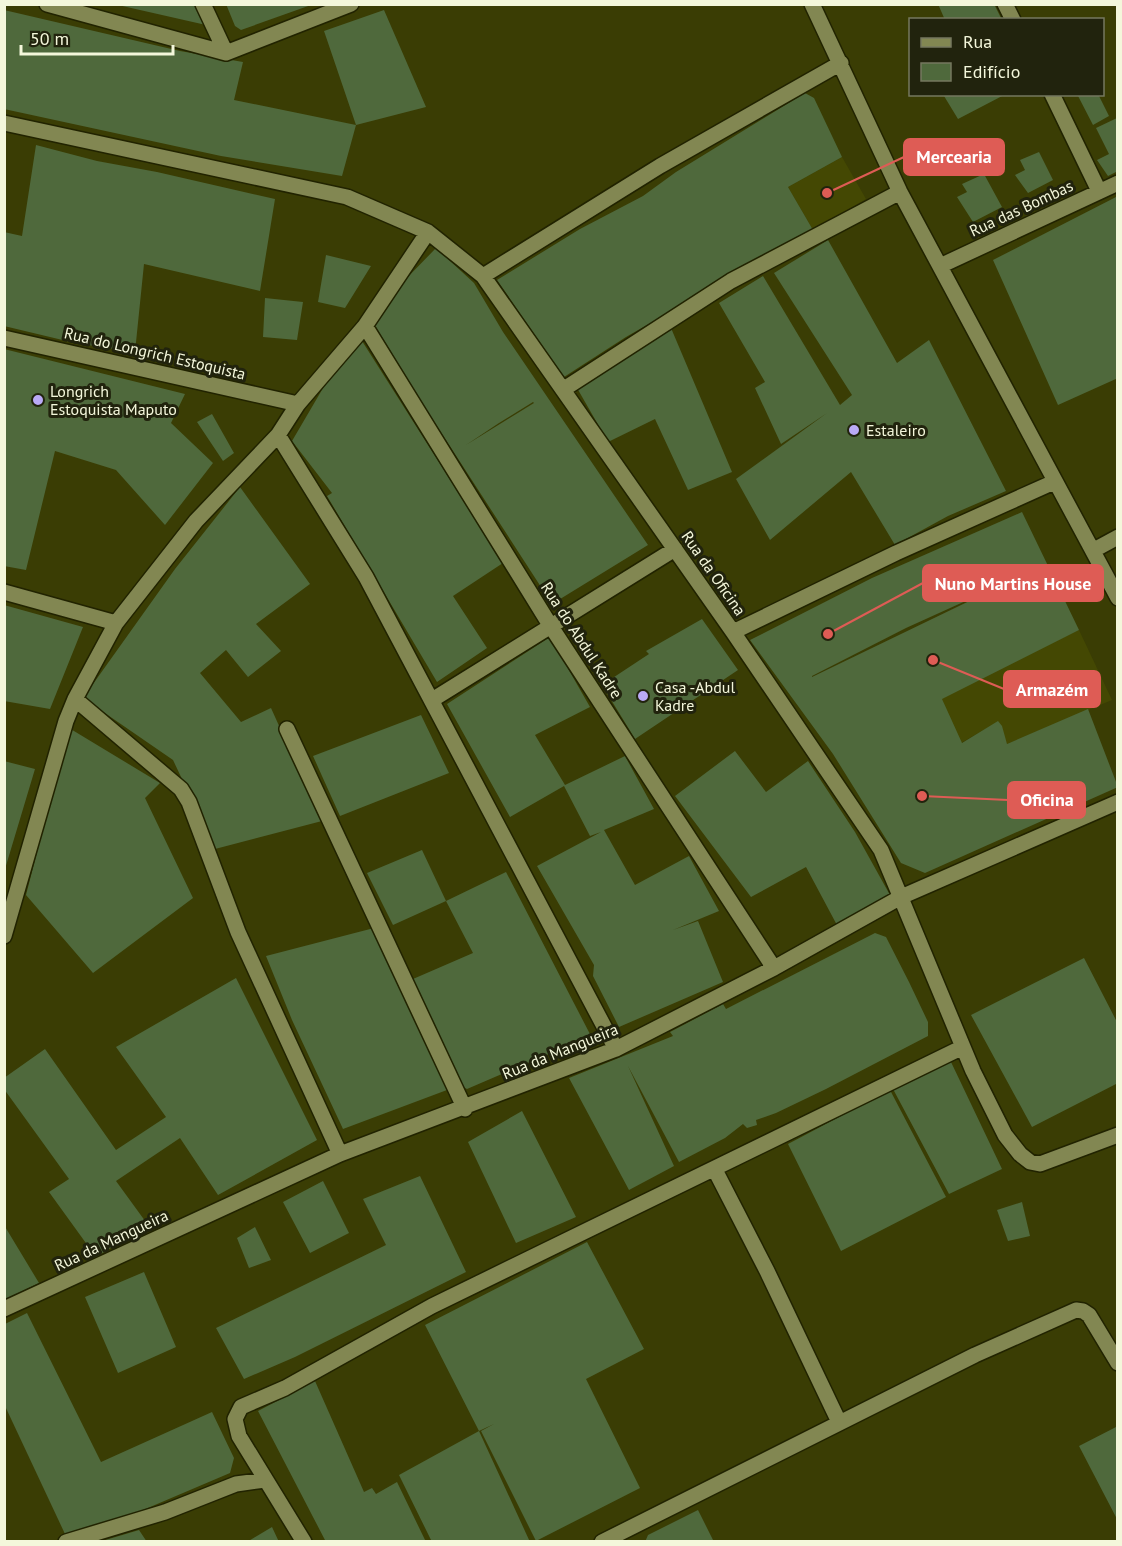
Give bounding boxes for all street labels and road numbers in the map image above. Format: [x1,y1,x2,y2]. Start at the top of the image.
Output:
street label: Rua das Bombas [966,175,1076,241]
street label: Rua do Longrich Estoquista [62,322,248,384]
street label: Rua da Oficina [677,527,751,619]
street label: Rua do Abdul Kadre [537,578,627,702]
street label: Rua da Mangueira [499,1019,621,1083]
street label: Rua da Mangueira [51,1205,171,1275]

